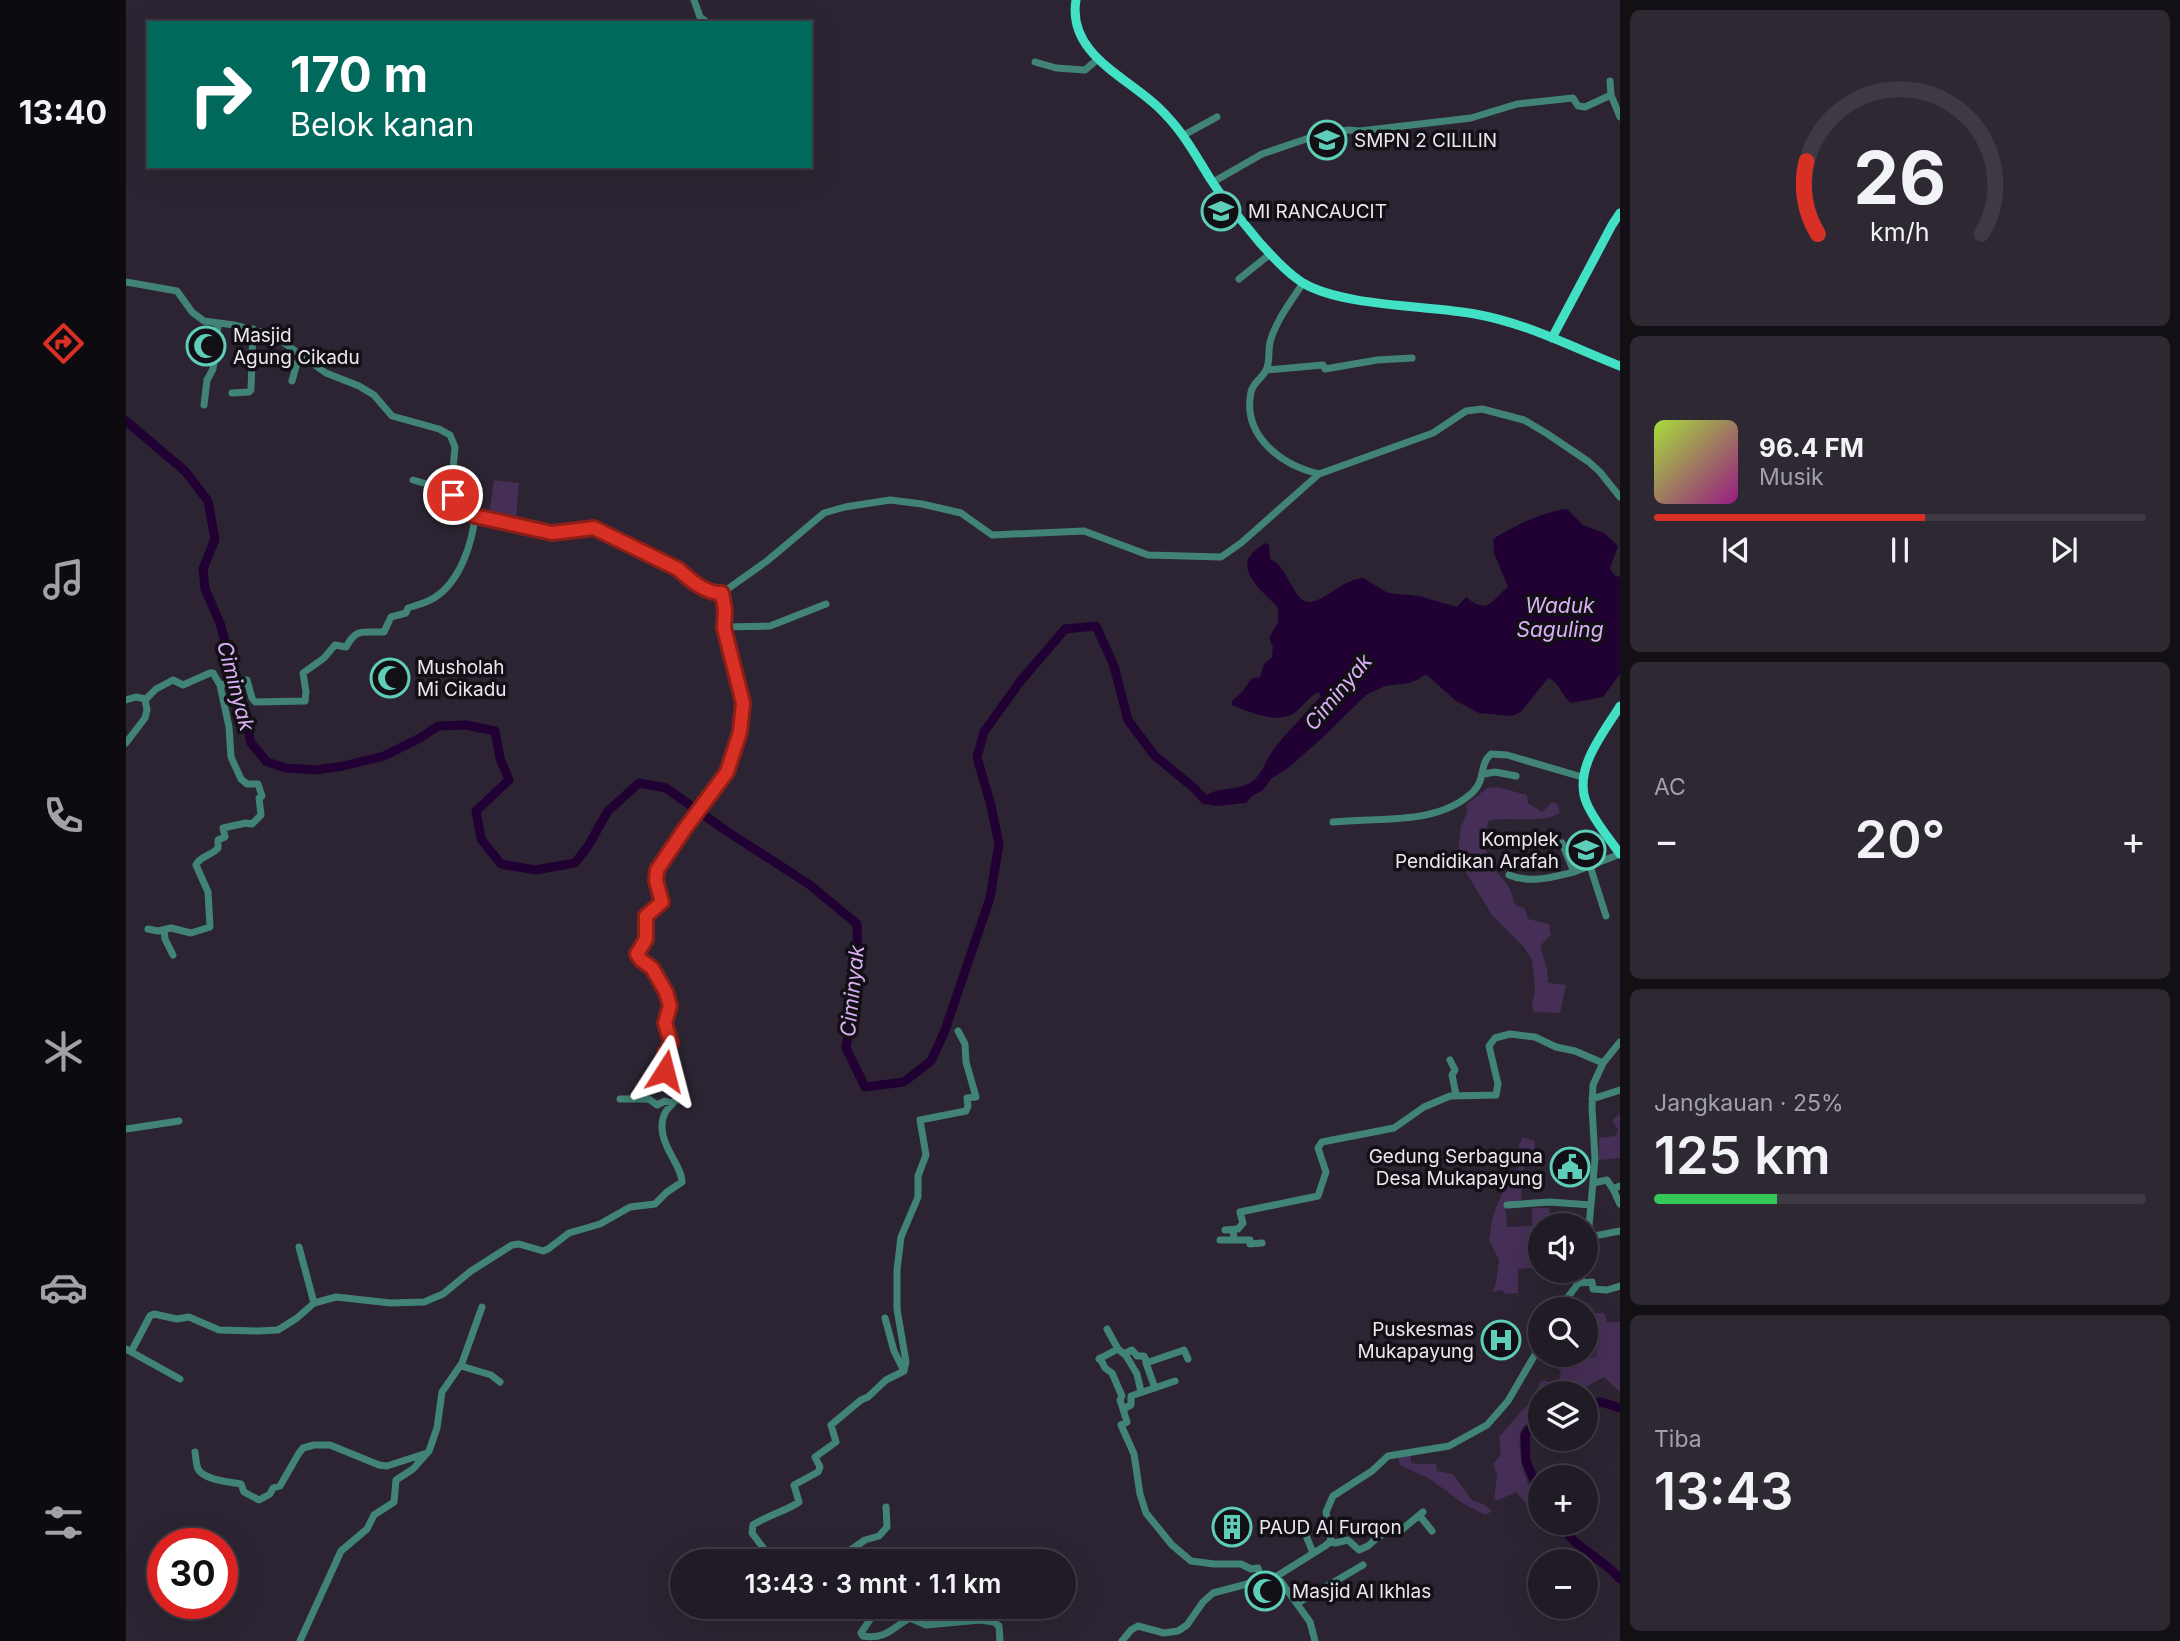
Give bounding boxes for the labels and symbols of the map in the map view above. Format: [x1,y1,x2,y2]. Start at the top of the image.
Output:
school or university icon: SMPN 2 CILILIN [1306,119,1348,161]
place label: SMPN 2 CILILIN [1354,129,1497,152]
school or university icon: MI RANCAUCIT [1200,190,1242,232]
place label: MI RANCAUCIT [1248,200,1387,223]
place label: Masjid Agung Cikadu [233,324,360,369]
mosque icon: Masjid Agung Cikadu [185,325,227,367]
pin [423,465,483,525]
water label: Waduk Saguling [1516,593,1604,642]
water label: Ciminyak [212,638,260,734]
water label: Ciminyak [1299,648,1377,735]
place label: Musholah Mi Cikadu [417,656,507,701]
mosque icon: Musholah Mi Cikadu [369,657,411,699]
place label: Komplek Pendidikan Arafah [1395,828,1560,873]
school or university icon: Komplek Pendidikan Arafah [1565,829,1607,871]
water label: Ciminyak [835,944,869,1038]
position arrow [628,1034,702,1108]
place label: Gedung Serbaguna Desa Mukapayung [1369,1145,1543,1190]
public building icon: Gedung Serbaguna Desa Mukapayung [1549,1146,1591,1188]
place label: Puskesmas Mukapayung [1358,1318,1474,1363]
hospital icon: Puskesmas Mukapayung [1480,1319,1522,1361]
building icon: PAUD Al Furqon [1211,1506,1253,1548]
place label: PAUD Al Furqon [1259,1516,1402,1539]
speed limit sign: 30 [147,1528,238,1619]
mosque icon: Masjid Al Ikhlas [1244,1570,1286,1612]
place label: Masjid Al Ikhlas [1292,1580,1431,1603]

